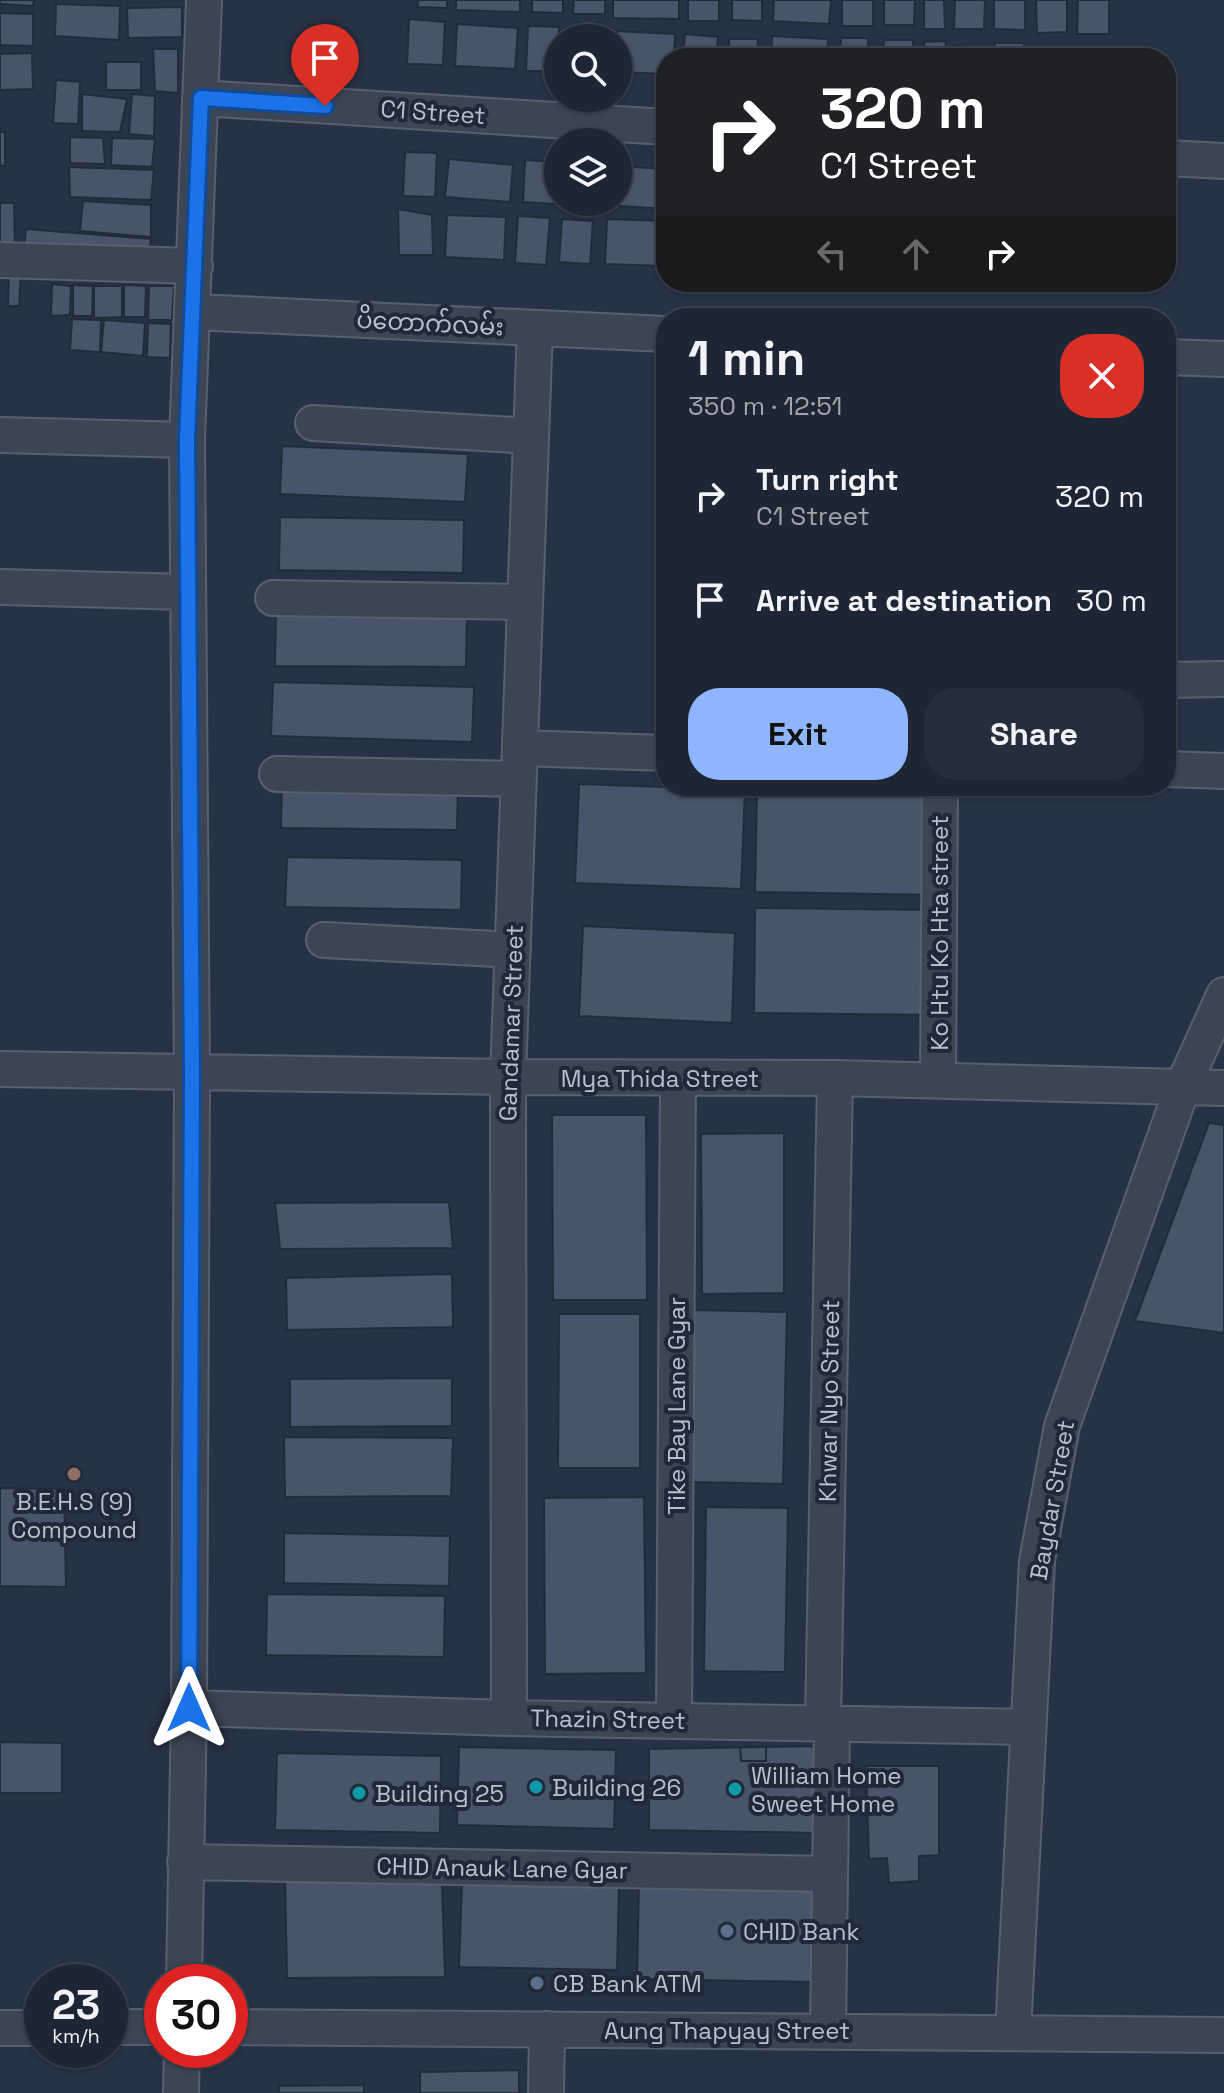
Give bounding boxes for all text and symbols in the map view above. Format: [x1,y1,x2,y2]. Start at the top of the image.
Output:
pin [291,24,359,106]
map controls [544,24,632,216]
button: search [544,24,632,112]
icon: arrive [303,36,347,80]
text: 320 m [820,73,986,144]
icon: right [688,80,792,184]
street label: C1 Street [380,93,486,131]
button: layers [544,128,632,216]
text: C1 Street [820,143,977,189]
icon: left [810,232,854,276]
icon: ahead [894,232,938,276]
icon: right [978,232,1022,276]
street label: ပိတောက်လမ်း [356,304,504,342]
text: 1 min [688,328,805,389]
button: close [1060,334,1144,418]
text: 350 m · 12:51 [688,389,842,423]
text: Turn right [756,460,899,499]
icon: right [688,474,732,518]
text: 320 m [1055,477,1144,516]
text: C1 Street [756,499,870,533]
icon: arrive [688,578,732,622]
text: Arrive at destination [756,581,1052,620]
text: 30 m [1076,581,1147,620]
button: Exit [688,688,908,780]
button: Share [924,688,1144,780]
street label: Ko Htu Ko Hta street [924,815,955,1051]
street label: Gandamar Street [492,924,530,1122]
street label: Mya Thida Street [561,1063,759,1094]
street label: Tike Bay Lane Gyar [661,1297,692,1515]
street label: Khwar Nyo Street [812,1300,846,1502]
street label: Baydar Street [1023,1418,1081,1582]
marker: B.E.H.S (9) Compound [65,1465,83,1483]
place label: B.E.H.S (9) Compound [11,1486,137,1545]
position arrow [147,1666,231,1750]
street label: Thazin Street [530,1702,686,1736]
place label: William Home Sweet Home [751,1760,902,1819]
place label: Building 26 [552,1772,681,1803]
place label: Building 25 [375,1778,504,1809]
marker: Building 26 [527,1778,545,1796]
marker: William Home Sweet Home [726,1780,744,1798]
marker: Building 25 [350,1784,368,1802]
street label: CHID Anauk Lane Gyar [376,1850,628,1886]
place label: CHID Bank [743,1916,859,1947]
marker: CHID Bank [718,1922,736,1940]
speed limit sign: 30 [144,1964,248,2068]
place label: CB Bank ATM [553,1968,702,1999]
marker: CB Bank ATM [528,1974,546,1992]
text: 23 [52,1980,100,2031]
street label: Aung Thapyay Street [604,2015,850,2046]
text: km/h [52,2023,100,2049]

